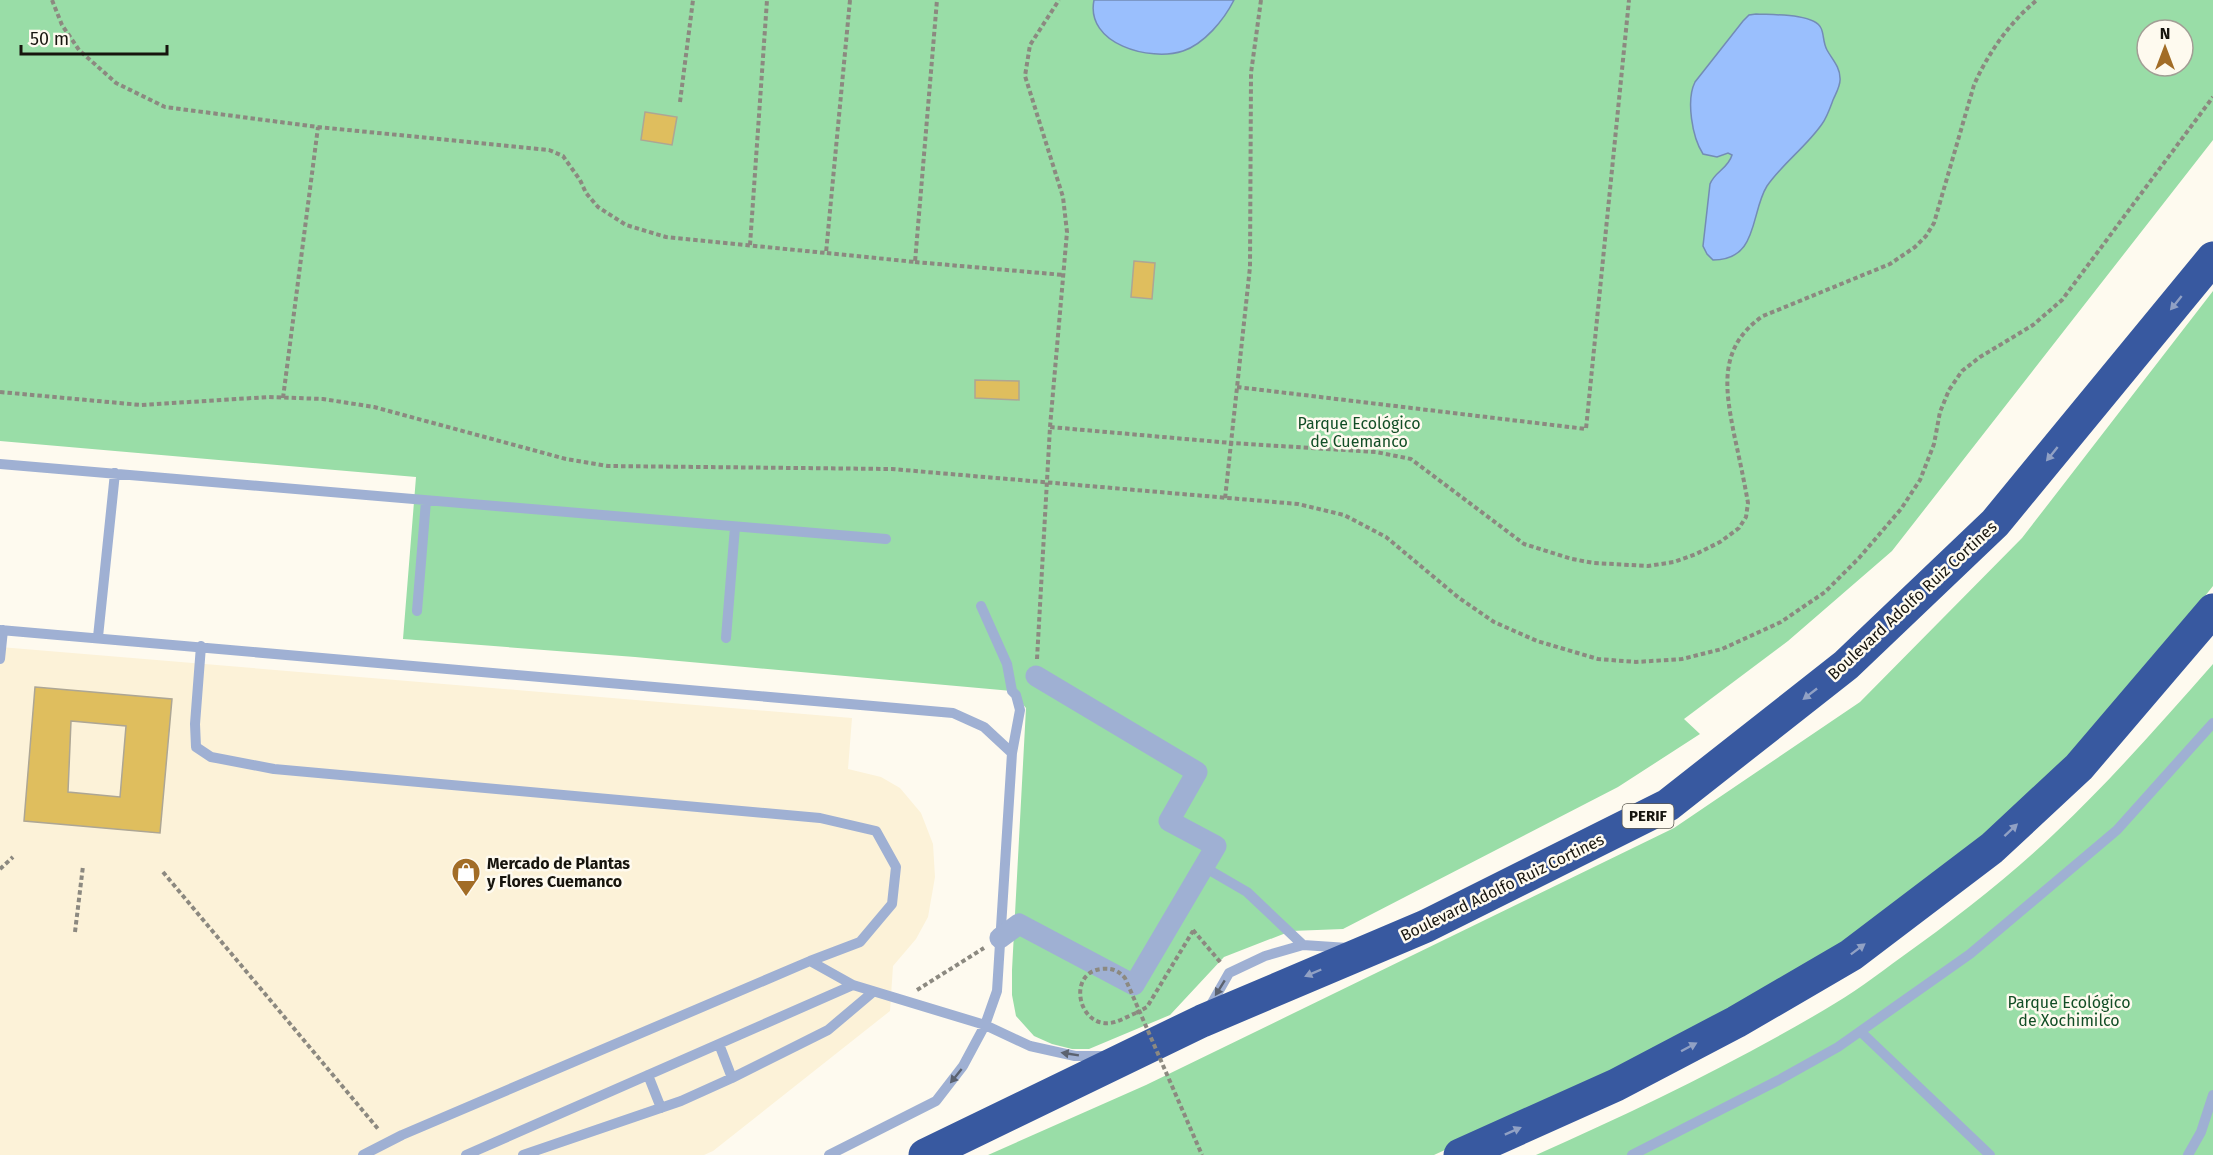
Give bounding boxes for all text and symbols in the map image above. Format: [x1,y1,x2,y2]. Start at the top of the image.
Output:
scale bar [21,18,166,56]
north arrow [2135,18,2195,78]
text: N [2160,24,2170,43]
text: 50 m [30,28,69,50]
one-way arrow [2170,295,2183,310]
park label: Parque Ecológico de Cuemanco [1297,414,1421,451]
one-way arrow [2046,446,2059,461]
street label: Boulevard Adolfo Ruiz Cortines [1824,517,2001,684]
one-way arrow [1802,688,1818,700]
road number: PERIF [1622,804,1674,828]
one-way arrow [2004,823,2018,837]
street label: Boulevard Adolfo Ruiz Cortines [1397,830,1607,945]
place label: Mercado de Plantas y Flores Cuemanco [486,854,630,891]
shop icon: Mercado de Plantas y Flores Cuemanco [450,856,482,898]
one-way arrow [1850,944,1865,956]
one-way arrow [1304,969,1322,978]
one-way arrow [1215,980,1226,996]
park label: Parque Ecológico de Xochimilco [2007,993,2131,1030]
one-way arrow [1680,1042,1698,1052]
one-way arrow [1060,1050,1079,1059]
one-way arrow [949,1068,962,1084]
one-way arrow [1505,1126,1523,1136]

